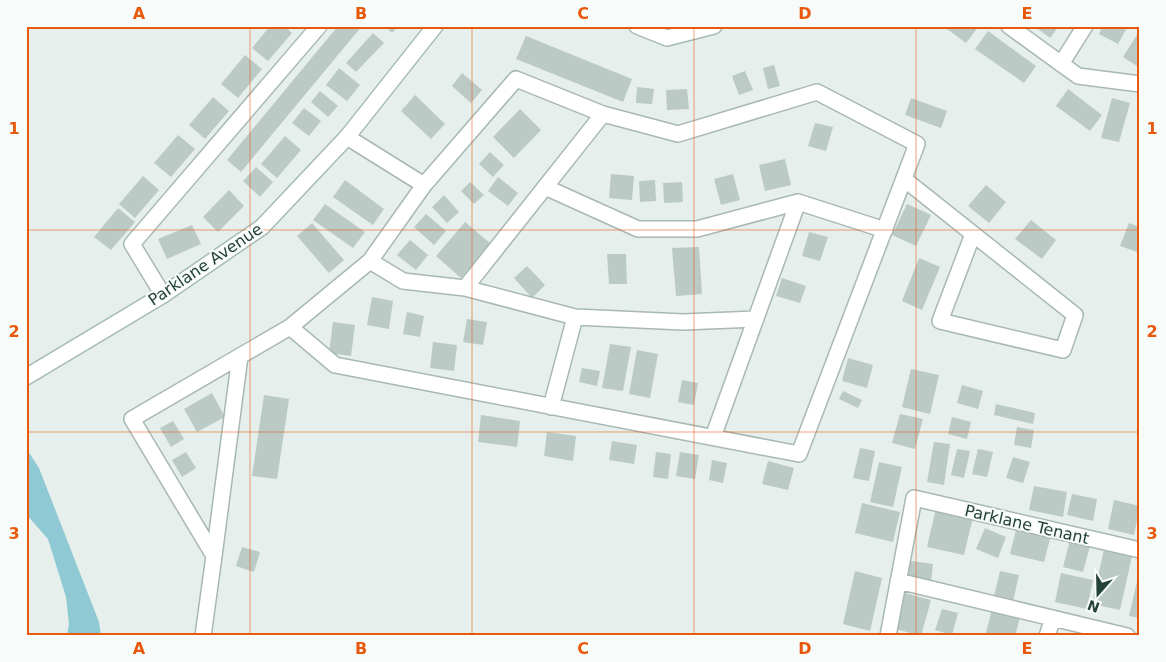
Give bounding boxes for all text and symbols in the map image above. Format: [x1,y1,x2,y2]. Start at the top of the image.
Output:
text: A [133,4,146,23]
text: B [355,4,367,23]
text: C [577,4,589,23]
text: D [798,4,812,23]
text: E [1022,4,1032,23]
text: 1 [8,119,20,138]
text: 1 [1146,119,1158,138]
street label: Parklane Avenue [145,219,266,310]
text: 2 [8,322,20,341]
text: 2 [1146,322,1158,341]
street label: Parklane Tenant [963,501,1091,548]
text: 3 [8,524,20,543]
text: 3 [1146,524,1158,543]
north arrow [1074,570,1124,620]
text: N [1085,597,1102,616]
text: A [133,639,146,658]
text: B [355,639,367,658]
text: C [577,639,589,658]
text: D [798,639,812,658]
text: E [1022,639,1032,658]

